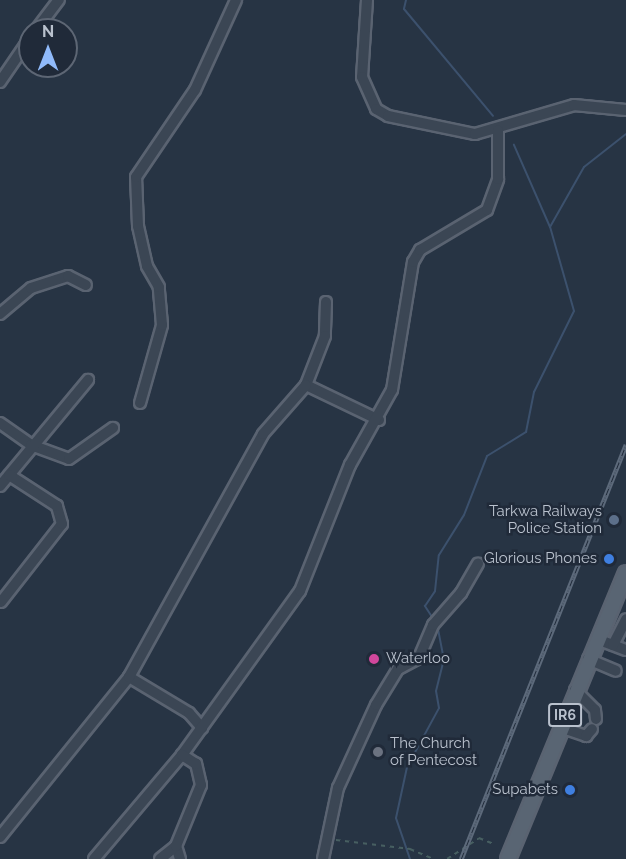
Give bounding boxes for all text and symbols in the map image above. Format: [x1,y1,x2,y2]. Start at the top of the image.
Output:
north arrow [18,18,78,78]
text: N [42,22,54,41]
place label: Tarkwa Railways Police Station [489,502,602,537]
marker: Tarkwa Railways Police Station [607,513,621,527]
place label: Glorious Phones [484,550,597,568]
marker: Glorious Phones [602,552,616,566]
place label: Waterloo [386,650,450,668]
marker: Waterloo [367,652,381,666]
road number: IR6 [547,704,583,726]
place label: The Church of Pentecost [390,734,477,769]
marker: The Church of Pentecost [371,745,385,759]
place label: Supabets [492,781,558,799]
marker: Supabets [563,783,577,797]

